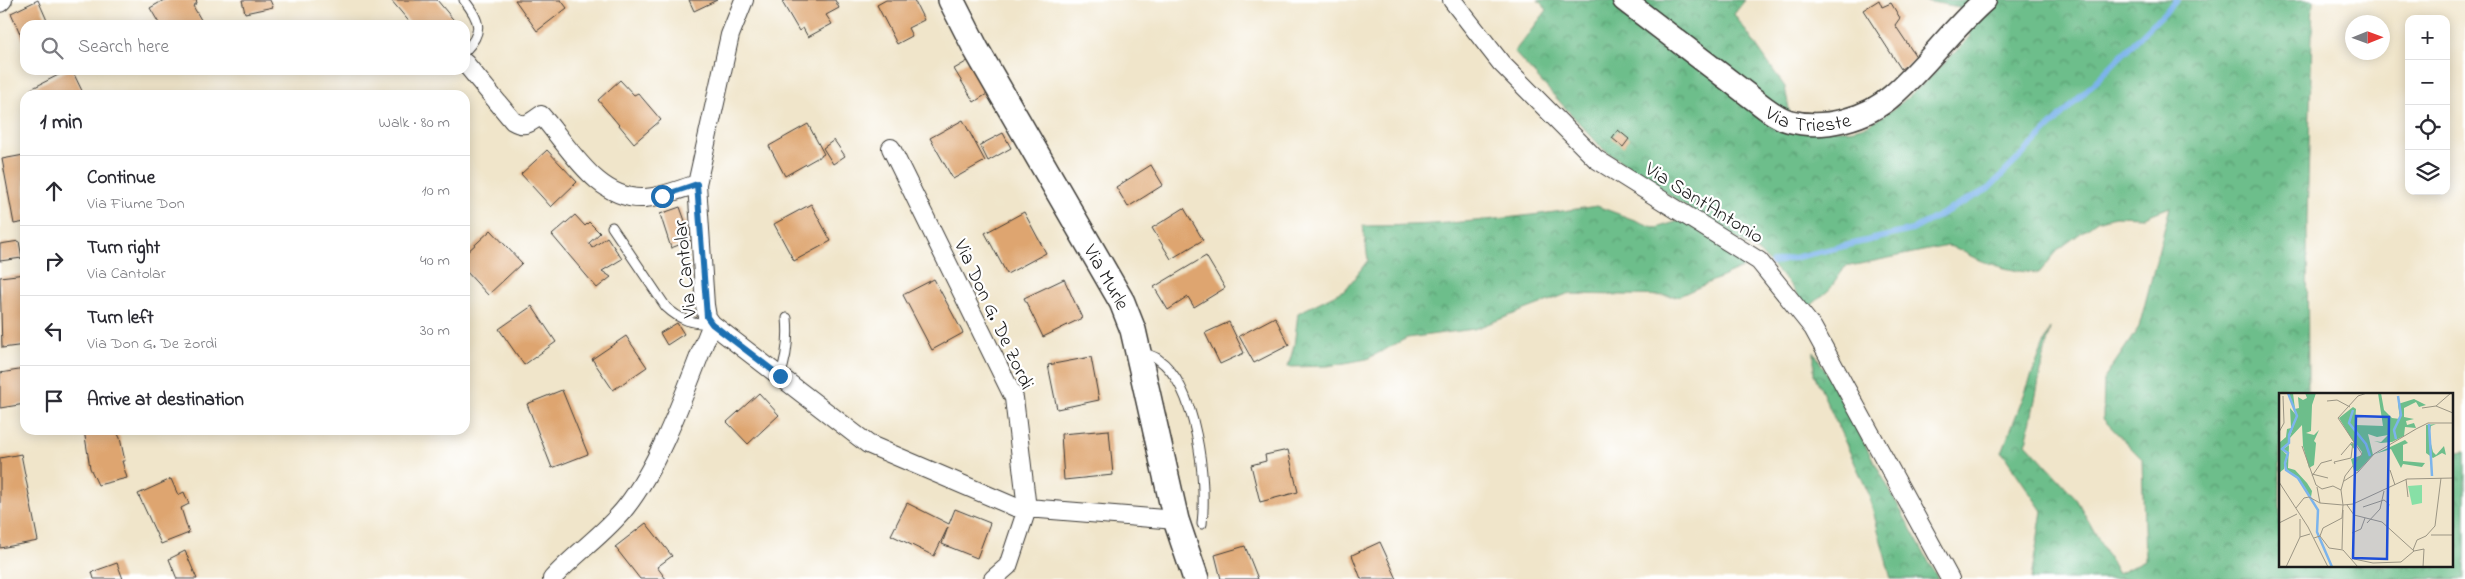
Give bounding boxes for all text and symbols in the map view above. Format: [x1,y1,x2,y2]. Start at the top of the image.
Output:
north arrow [2345,15,2390,60]
map controls [2405,15,2450,195]
button: + [2405,15,2450,60]
search box [20,20,470,75]
icon: search [38,34,66,62]
text: Search here [78,34,169,61]
button: − [2405,60,2450,105]
street label: Via Trieste [1758,99,1855,141]
button: locate [2405,105,2450,150]
text: 1 min [40,108,82,138]
text: Walk · 80 m [379,111,450,135]
button: layers [2405,150,2450,195]
street label: Via Sant'Antonio [1638,155,1769,252]
text: Continue [87,165,155,192]
icon: ahead [40,177,68,205]
text: 10 m [422,179,450,203]
route start [651,185,674,208]
text: Via Fiume Don [87,192,185,216]
street label: Via Cantolar [667,218,706,320]
street label: Via Don G. De Zordi [945,234,1040,395]
text: Turn right [87,235,160,262]
street label: Via Murle [1074,239,1136,315]
icon: right [40,247,68,275]
text: 40 m [420,249,450,273]
text: Via Cantolar [87,262,166,286]
text: Turn left [87,305,154,332]
icon: left [40,317,68,345]
text: 30 m [420,319,450,343]
text: Via Don G. De Zordi [87,332,217,356]
route end [769,365,792,388]
icon: arrive [40,387,68,415]
text: Arrive at destination [87,387,244,414]
inset map [2279,393,2452,566]

